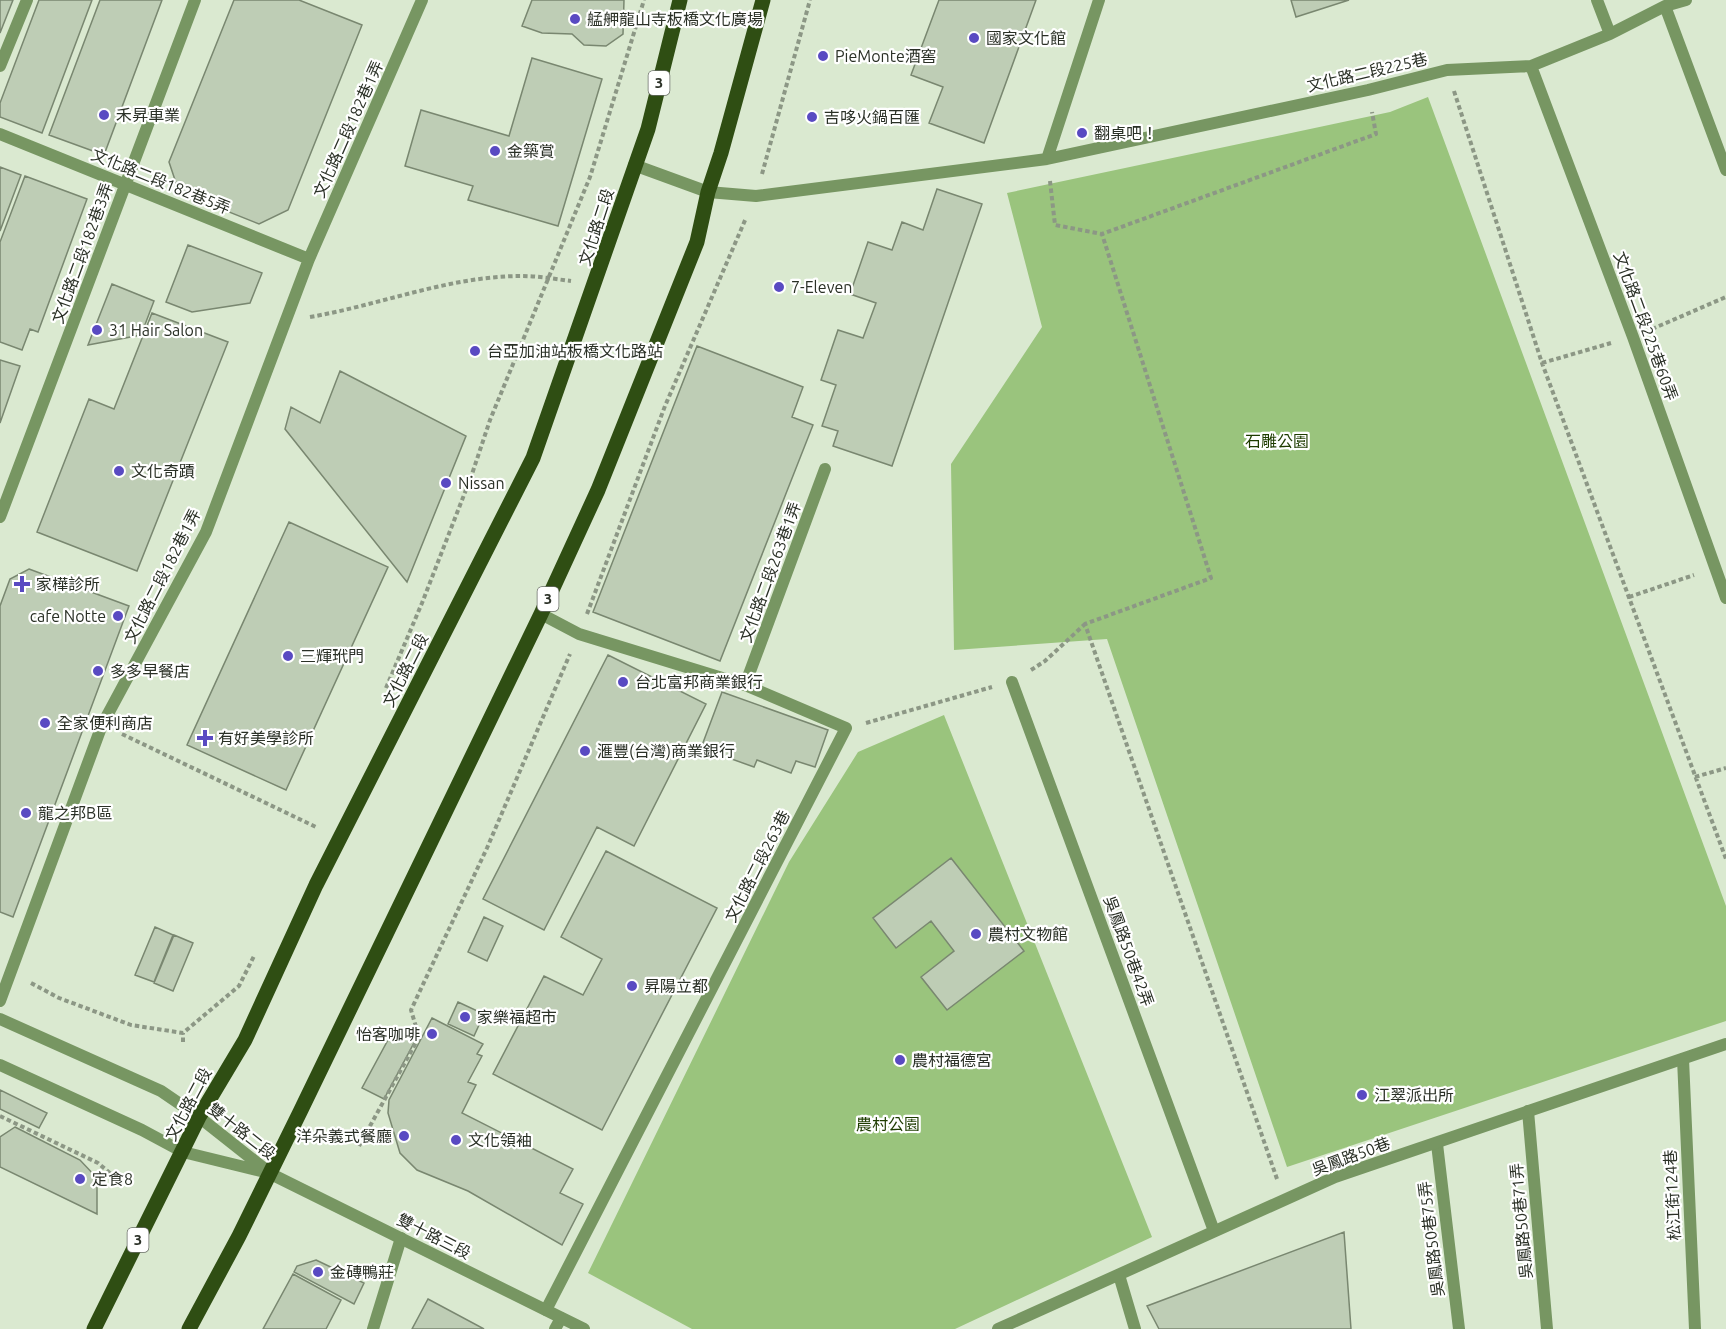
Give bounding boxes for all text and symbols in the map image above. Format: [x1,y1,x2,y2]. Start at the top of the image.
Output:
place label: 艋舺龍山寺板橋文化廣場 [587,10,763,28]
marker: 艋舺龍山寺板橋文化廣場 [568,12,582,26]
place label: 國家文化館 [986,29,1066,47]
marker: 國家文化館 [967,31,981,45]
place label: PieMonte酒窖 [835,47,937,65]
marker: PieMonte酒窖 [816,49,830,63]
street label: 文化路二段225巷 [1305,49,1429,95]
street label: 文化路二段182巷1弄 [310,58,386,200]
road number: 3 [648,71,670,95]
place label: 禾昇車業 [116,106,180,124]
marker: 禾昇車業 [97,108,111,122]
place label: 吉哆火鍋百匯 [824,108,920,126]
marker: 吉哆火鍋百匯 [805,110,819,124]
place label: 翻桌吧！ [1094,124,1158,142]
marker: 翻桌吧！ [1075,126,1089,140]
place label: 金築賞 [507,142,555,160]
marker: 金築賞 [488,144,502,158]
street label: 文化路二段182巷5弄 [89,145,233,217]
street label: 文化路二段182巷3弄 [48,180,116,326]
street label: 文化路二段 [575,186,617,268]
street label: 文化路二段225巷60弄 [1611,249,1681,403]
place label: 7-Eleven [791,278,852,296]
marker: 7-Eleven [772,280,786,294]
place label: 31 Hair Salon [109,321,203,339]
marker: 31 Hair Salon [90,323,104,337]
place label: 台亞加油站板橋文化路站 [487,342,663,360]
marker: 台亞加油站板橋文化路站 [468,344,482,358]
park label: 石雕公園 [1245,432,1309,450]
place label: 文化奇蹟 [131,462,195,480]
marker: 文化奇蹟 [112,464,126,478]
place label: Nissan [458,474,505,492]
marker: Nissan [439,476,453,490]
street label: 文化路二段263巷1弄 [736,499,804,645]
street label: 文化路二段182巷1弄 [120,506,204,646]
marker: 家樺診所 [13,575,31,593]
place label: 家樺診所 [36,575,100,593]
road number: 3 [538,587,558,611]
place label: cafe Notte [30,607,106,625]
marker: cafe Notte [111,609,125,623]
street label: 文化路二段 [379,630,431,710]
place label: 三輝玳門 [300,647,364,665]
marker: 三輝玳門 [281,649,295,663]
place label: 多多早餐店 [110,662,190,680]
marker: 多多早餐店 [91,664,105,678]
place label: 台北富邦商業銀行 [635,673,763,691]
marker: 台北富邦商業銀行 [616,675,630,689]
place label: 全家便利商店 [57,714,153,732]
marker: 全家便利商店 [38,716,52,730]
marker: 有好美學診所 [196,729,214,747]
place label: 有好美學診所 [218,729,314,747]
place label: 滙豐(台灣)商業銀行 [597,742,735,761]
marker: 滙豐(台灣)商業銀行 [578,744,592,758]
place label: 龍之邦B區 [38,804,112,822]
marker: 龍之邦B區 [19,806,33,820]
street label: 文化路二段263巷 [721,807,793,925]
street label: 吳鳳路50巷42弄 [1101,893,1157,1009]
place label: 農村文物館 [988,925,1068,943]
marker: 農村文物館 [969,927,983,941]
place label: 昇陽立都 [644,977,708,995]
marker: 昇陽立都 [625,979,639,993]
place label: 家樂福超市 [477,1008,557,1026]
marker: 家樂福超市 [458,1010,472,1024]
place label: 怡客咖啡 [356,1025,420,1043]
marker: 怡客咖啡 [425,1027,439,1041]
place label: 農村福德宮 [912,1051,992,1069]
marker: 農村福德宮 [893,1053,907,1067]
street label: 文化路二段 [161,1064,215,1144]
place label: 江翠派出所 [1374,1086,1454,1104]
marker: 江翠派出所 [1355,1088,1369,1102]
street label: 雙十路二段 [205,1099,279,1163]
park label: 農村公園 [856,1115,920,1133]
place label: 洋朵義式餐廳 [296,1127,392,1145]
marker: 洋朵義式餐廳 [397,1129,411,1143]
place label: 文化領袖 [468,1131,532,1149]
marker: 文化領袖 [449,1133,463,1147]
street label: 吳鳳路50巷 [1309,1134,1393,1178]
street label: 松江街124巷 [1661,1149,1683,1241]
street label: 吳鳳路50巷71弄 [1507,1162,1535,1280]
place label: 定食8 [92,1170,133,1188]
marker: 定食8 [73,1172,87,1186]
street label: 吳鳳路50巷75弄 [1415,1180,1447,1298]
street label: 雙十路三段 [394,1210,474,1262]
road number: 3 [128,1228,148,1252]
place label: 金磚鴨莊 [330,1263,394,1281]
marker: 金磚鴨莊 [311,1265,325,1279]

